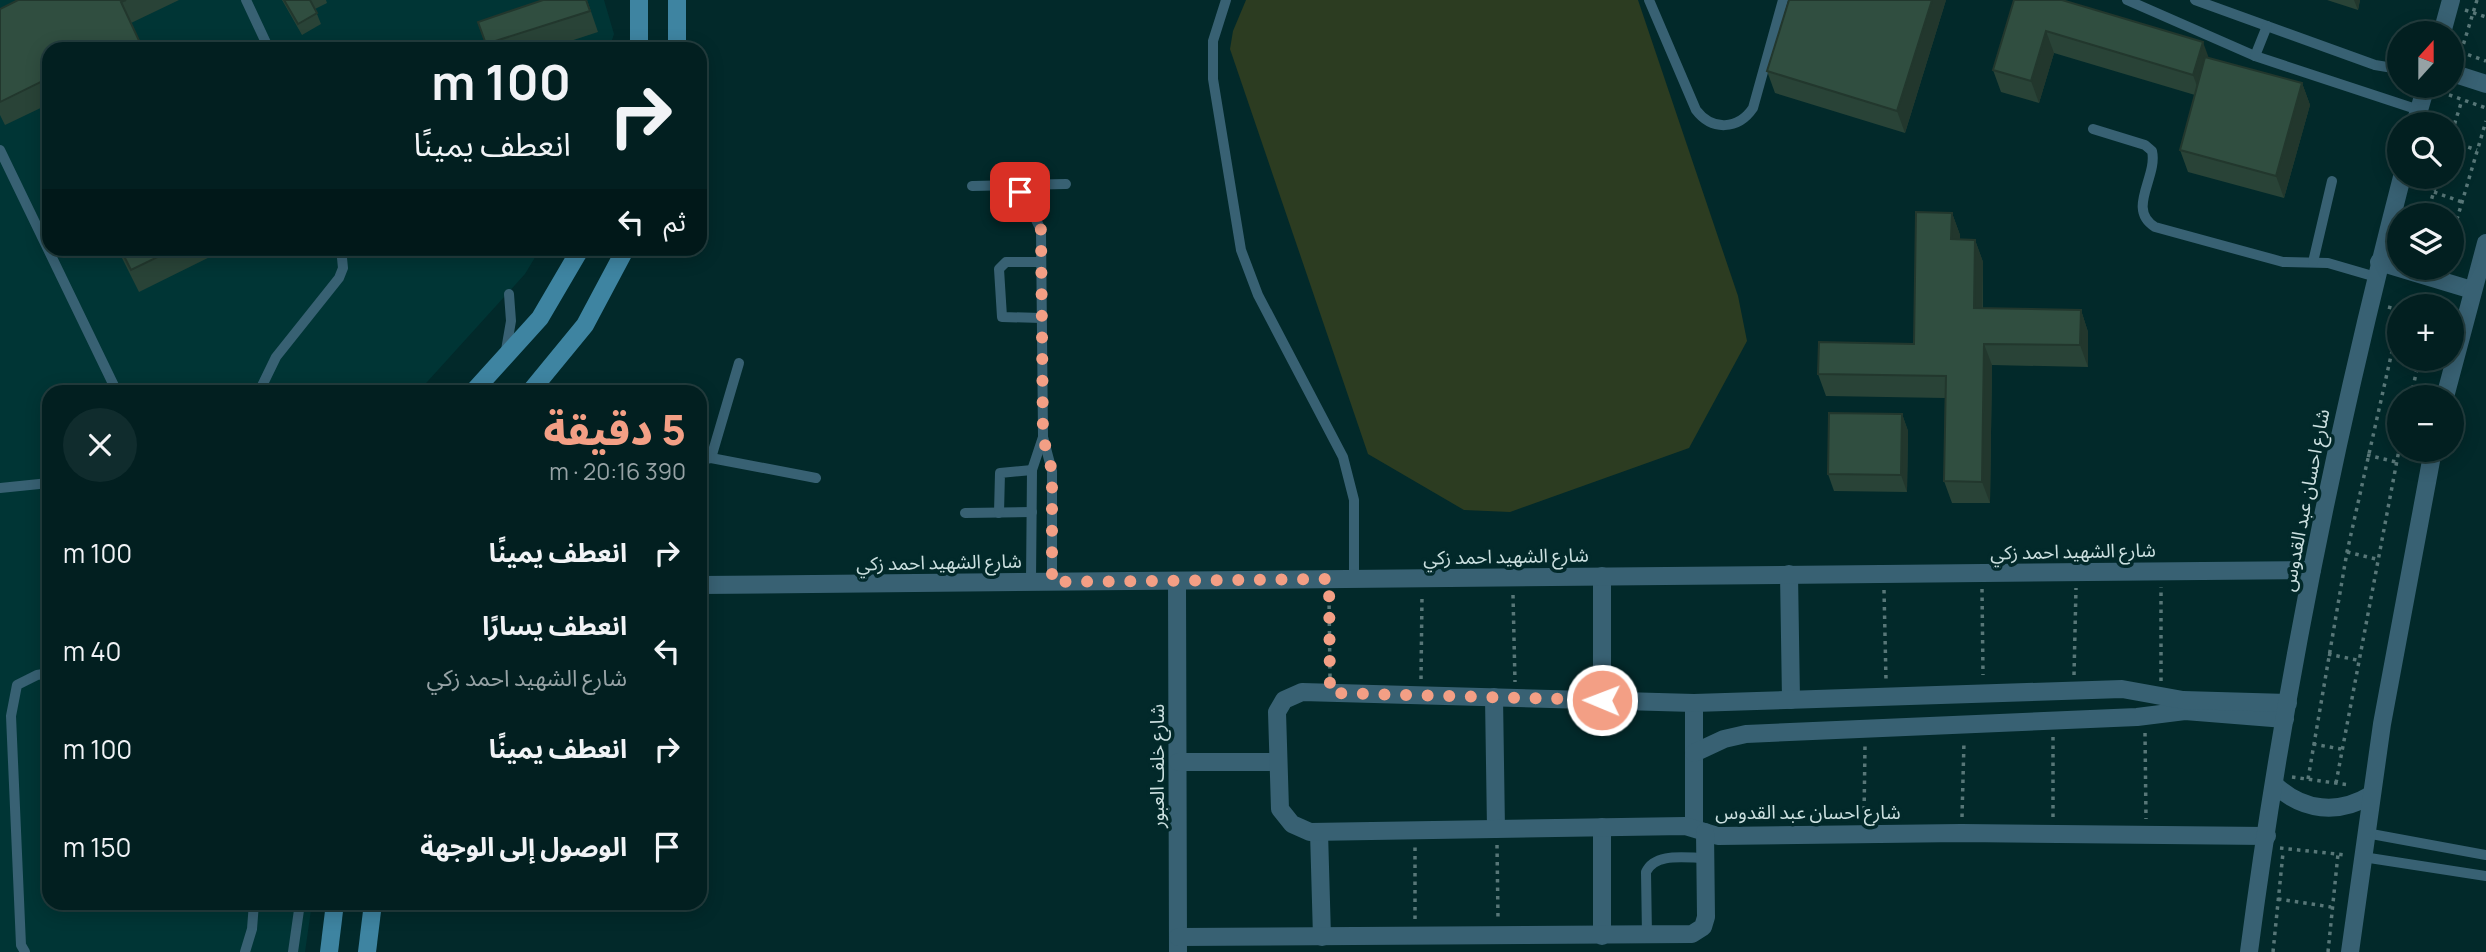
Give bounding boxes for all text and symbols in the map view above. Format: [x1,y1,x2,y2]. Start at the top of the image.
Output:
north arrow [2387,21,2464,98]
map controls [2387,21,2464,462]
text: 100 m [431,48,571,115]
icon: right [595,70,686,161]
button: search [2387,112,2464,189]
text: انعطف يمينًا [414,122,571,166]
pin [990,162,1050,222]
icon: arrive [1001,173,1039,211]
icon: left [612,203,650,241]
text: ثم [664,203,686,239]
button: layers [2387,203,2464,280]
button: + [2387,294,2464,371]
button: − [2387,385,2464,462]
text: 5 دقيقة [543,400,686,458]
street label: شارع احسان عبد القدوس [2275,406,2336,594]
button: close [63,408,137,482]
text: 390 m · 20:16 [549,455,686,487]
text: انعطف يمينًا [489,534,627,570]
icon: right [648,534,686,572]
text: 100 m [63,535,132,571]
street label: شارع الشهيد احمد زكي [1990,537,2156,568]
street label: شارع الشهيد احمد زكي [1423,542,1589,573]
street label: شارع الشهيد احمد زكي [856,548,1022,579]
text: انعطف يسارًا [482,607,627,643]
icon: left [648,632,686,670]
text: 40 m [63,633,121,669]
text: شارع الشهيد احمد زكي [426,661,627,693]
position arrow [1565,663,1639,737]
street label: شارع خلف العبور [1144,704,1171,829]
text: انعطف يمينًا [489,730,627,766]
icon: right [648,730,686,768]
text: 100 m [63,731,132,767]
street label: شارع احسان عبد القدوس [1715,799,1901,826]
text: الوصول إلى الوجهة [420,828,627,864]
icon: arrive [648,828,686,866]
text: 150 m [63,829,131,865]

